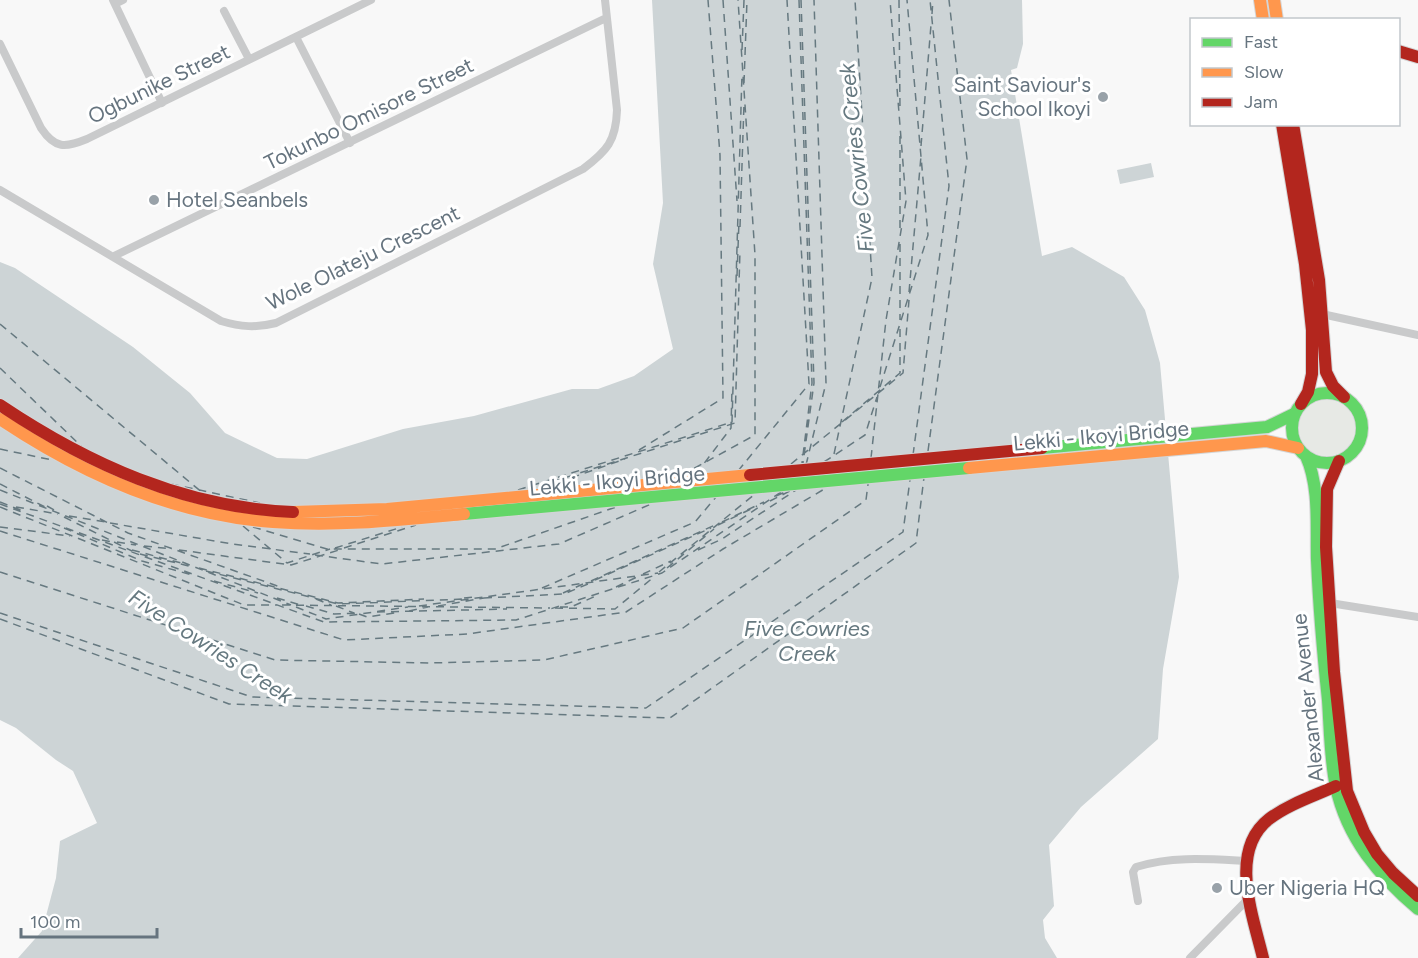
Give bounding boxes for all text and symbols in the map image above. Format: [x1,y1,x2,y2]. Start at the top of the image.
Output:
legend [1190,18,1400,126]
text: Fast [1244,31,1278,53]
street label: Ogbunike Street [84,38,234,129]
street label: Tokunbo Omisore Street [260,52,477,175]
water label: Five Cowries Creek [833,61,880,254]
text: Slow [1244,61,1283,83]
place label: Saint Saviour's School Ikoyi [953,72,1091,121]
marker: Saint Saviour's School Ikoyi [1096,90,1110,104]
text: Jam [1244,91,1278,113]
place label: Hotel Seanbels [166,187,308,212]
marker: Hotel Seanbels [147,193,161,207]
street label: Wole Olateju Crescent [262,200,464,315]
street label: Lekki - Ikoyi Bridge [1012,415,1190,456]
street label: Lekki - Ikoyi Bridge [528,460,706,501]
water label: Five Cowries Creek [124,583,299,710]
street label: Alexander Avenue [1286,612,1329,784]
water label: Five Cowries Creek [744,615,870,667]
place label: Uber Nigeria HQ [1229,875,1385,900]
marker: Uber Nigeria HQ [1210,881,1224,895]
scale bar [21,901,158,939]
text: 100 m [30,911,80,933]

